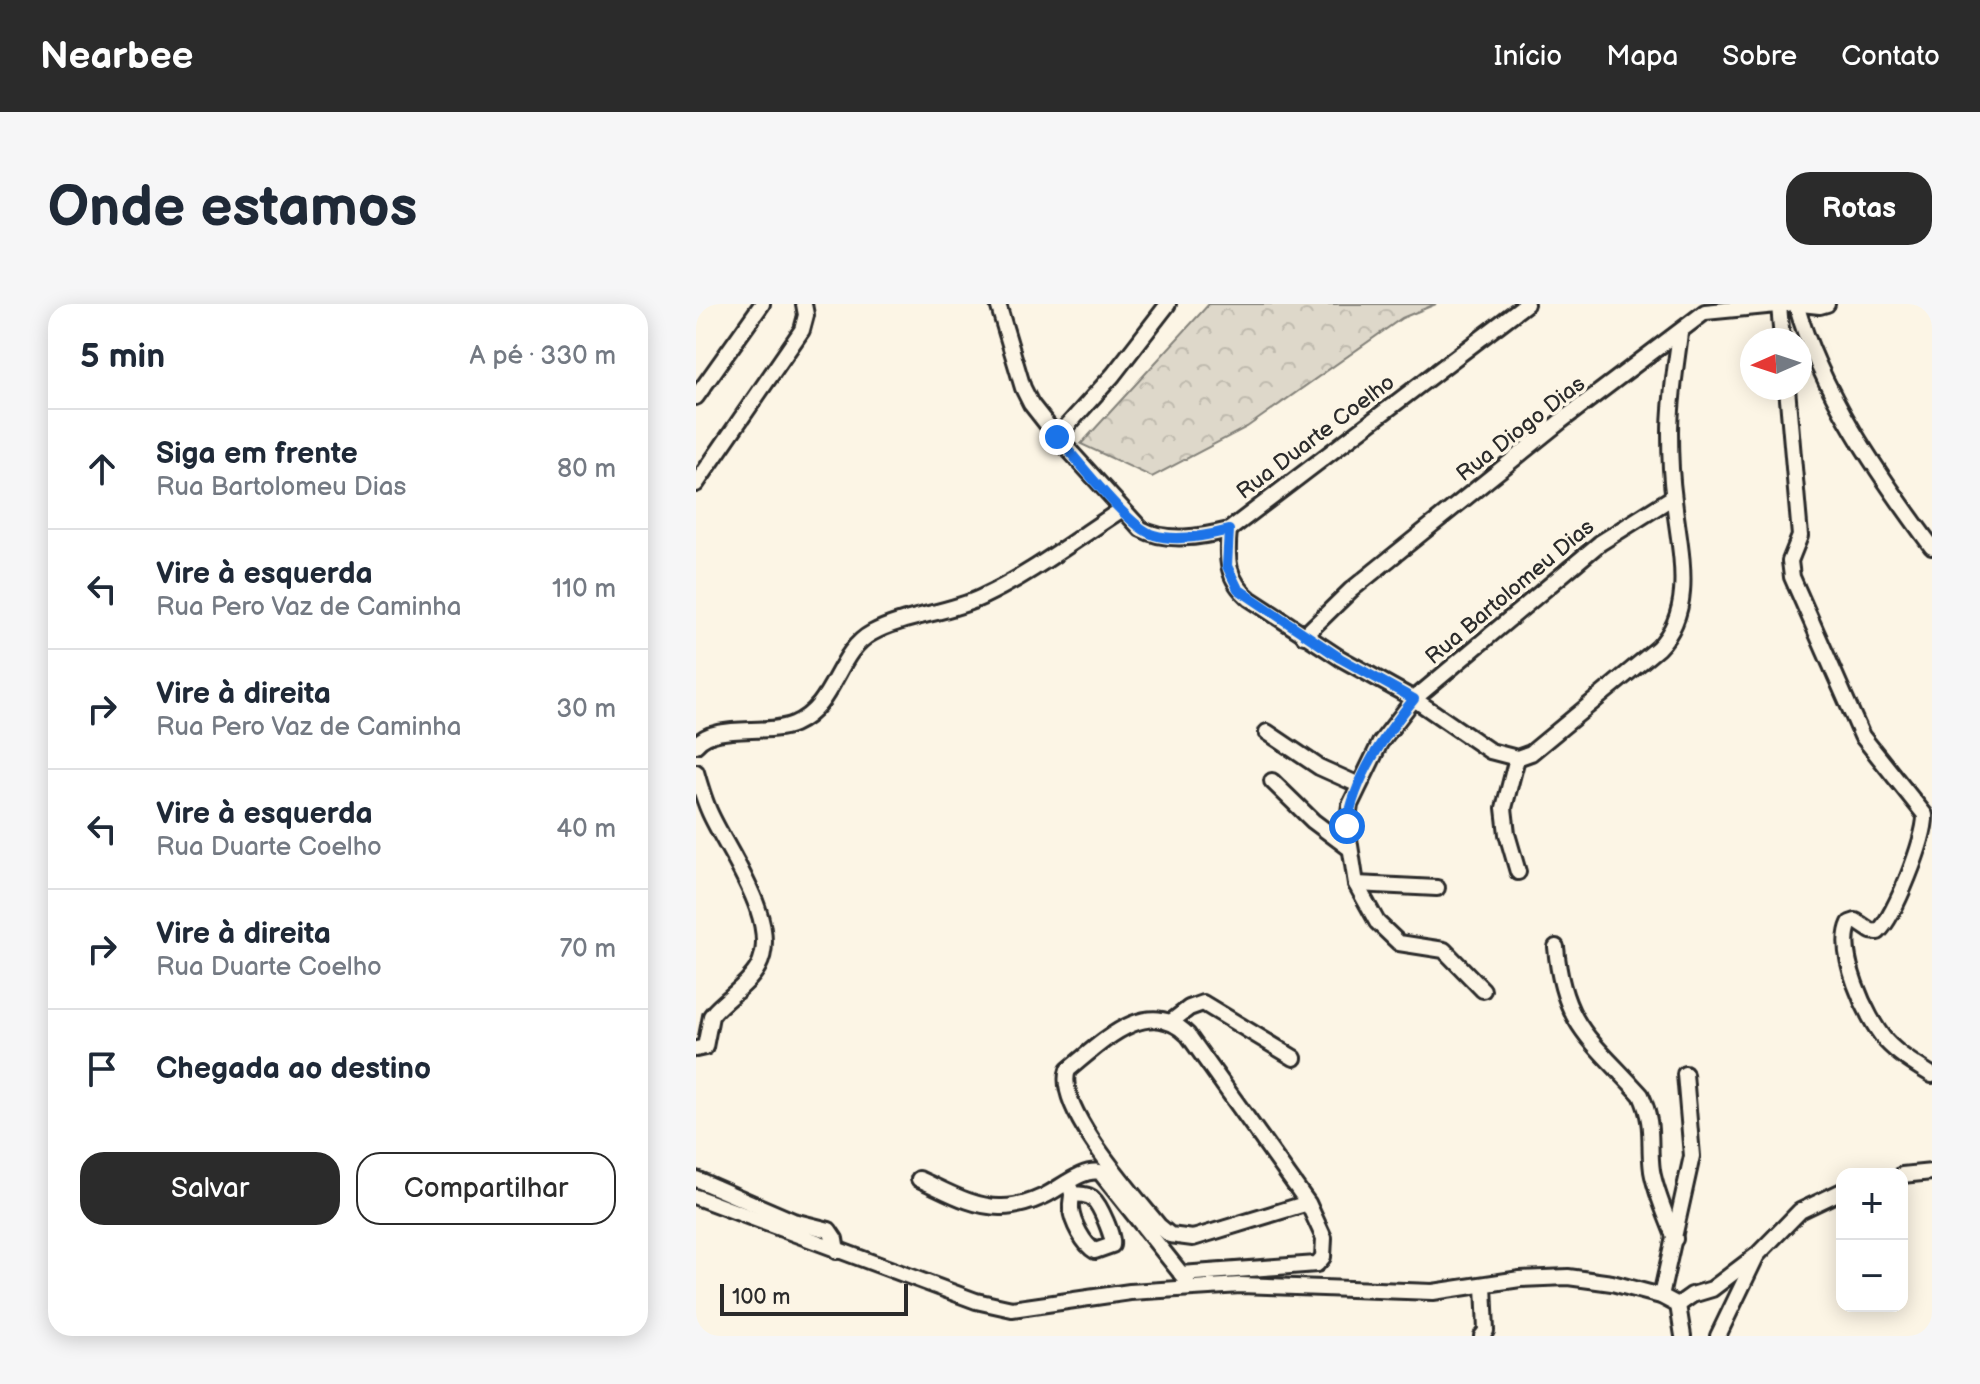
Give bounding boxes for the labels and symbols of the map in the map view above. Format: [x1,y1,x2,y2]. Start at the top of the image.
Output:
north arrow [1740,328,1812,400]
street label: Rua Duarte Coelho [1231,369,1400,505]
street label: Rua Diogo Dias [1451,371,1591,488]
route end [1039,419,1075,455]
street label: Rua Bartolomeu Dias [1420,514,1600,671]
route start [1329,808,1365,844]
scale bar [720,1280,908,1316]

